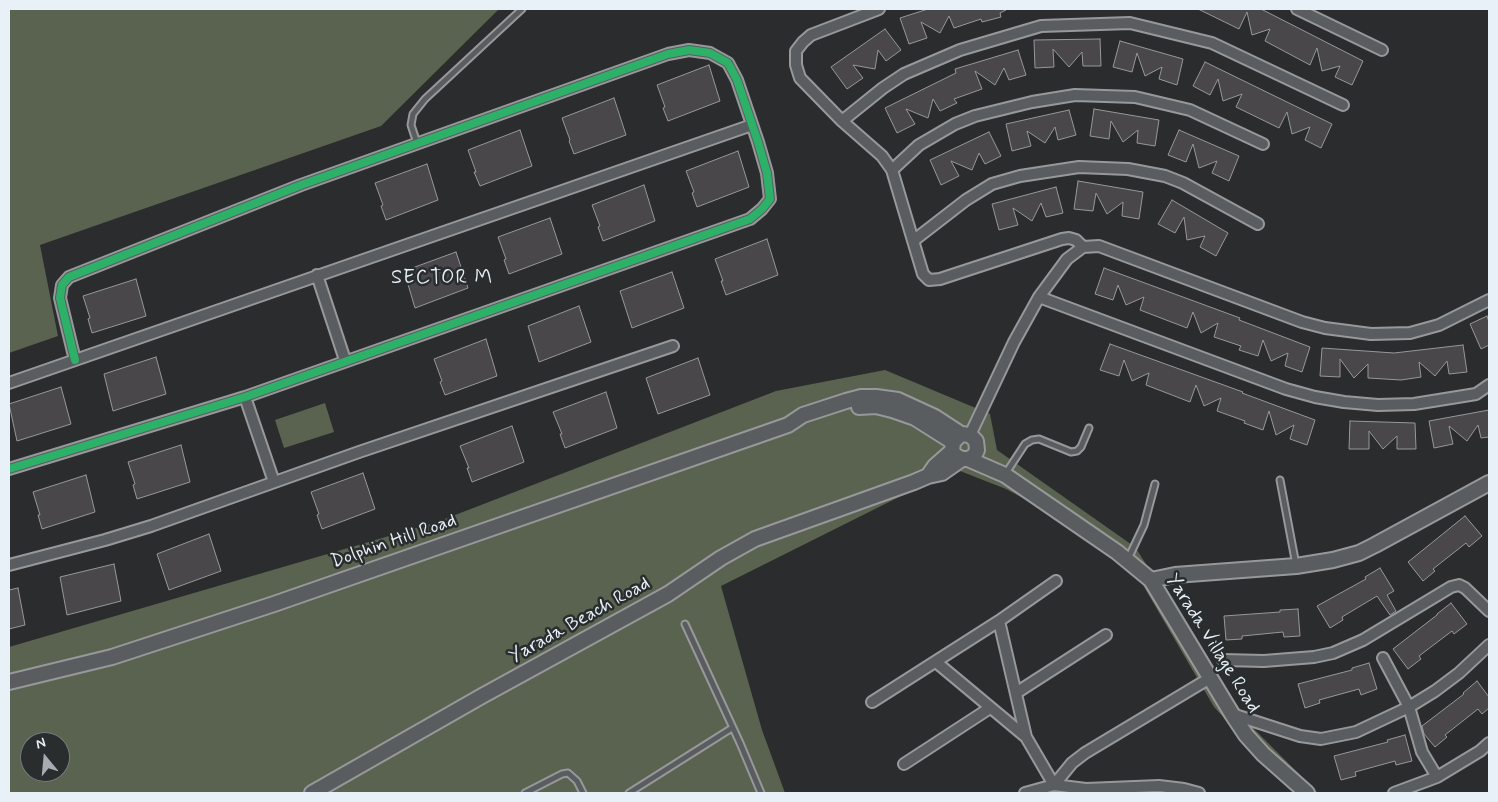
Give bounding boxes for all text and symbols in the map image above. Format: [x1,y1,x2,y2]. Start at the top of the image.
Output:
district label: SECTOR M [390,267,494,291]
street label: Dolphin Hill Road [328,510,460,574]
street label: Yarada Village Road [1160,570,1264,718]
street label: Yarada Beach Road [506,573,654,669]
north arrow [20,732,70,782]
text: N [34,734,48,754]

